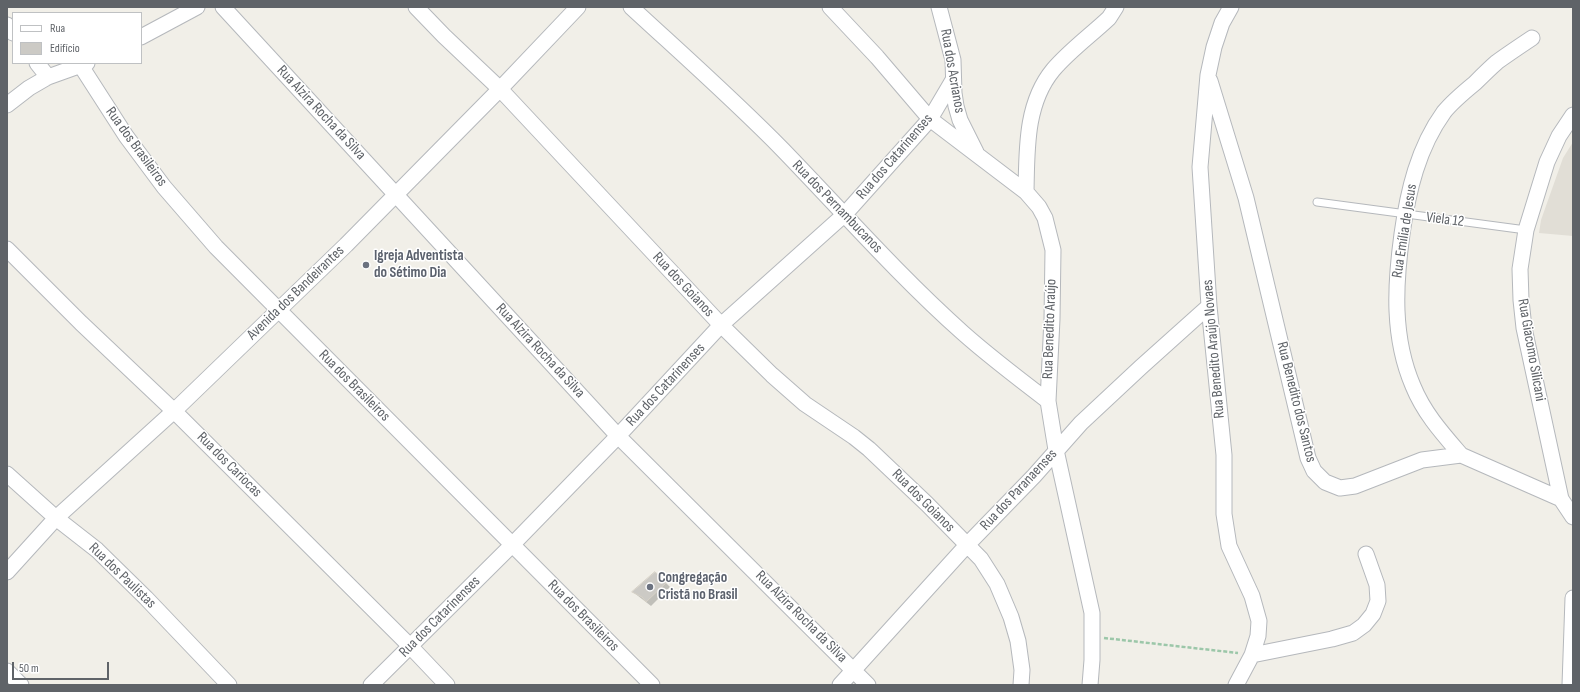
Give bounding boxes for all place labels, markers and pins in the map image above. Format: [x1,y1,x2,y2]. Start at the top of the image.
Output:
place label: Igreja Adventista do Sétimo Dia [374,247,464,282]
marker: Igreja Adventista do Sétimo Dia [361,260,371,270]
place label: Congregação Cristã no Brasil [658,569,738,604]
marker: Congregação Cristã no Brasil [645,582,655,592]

